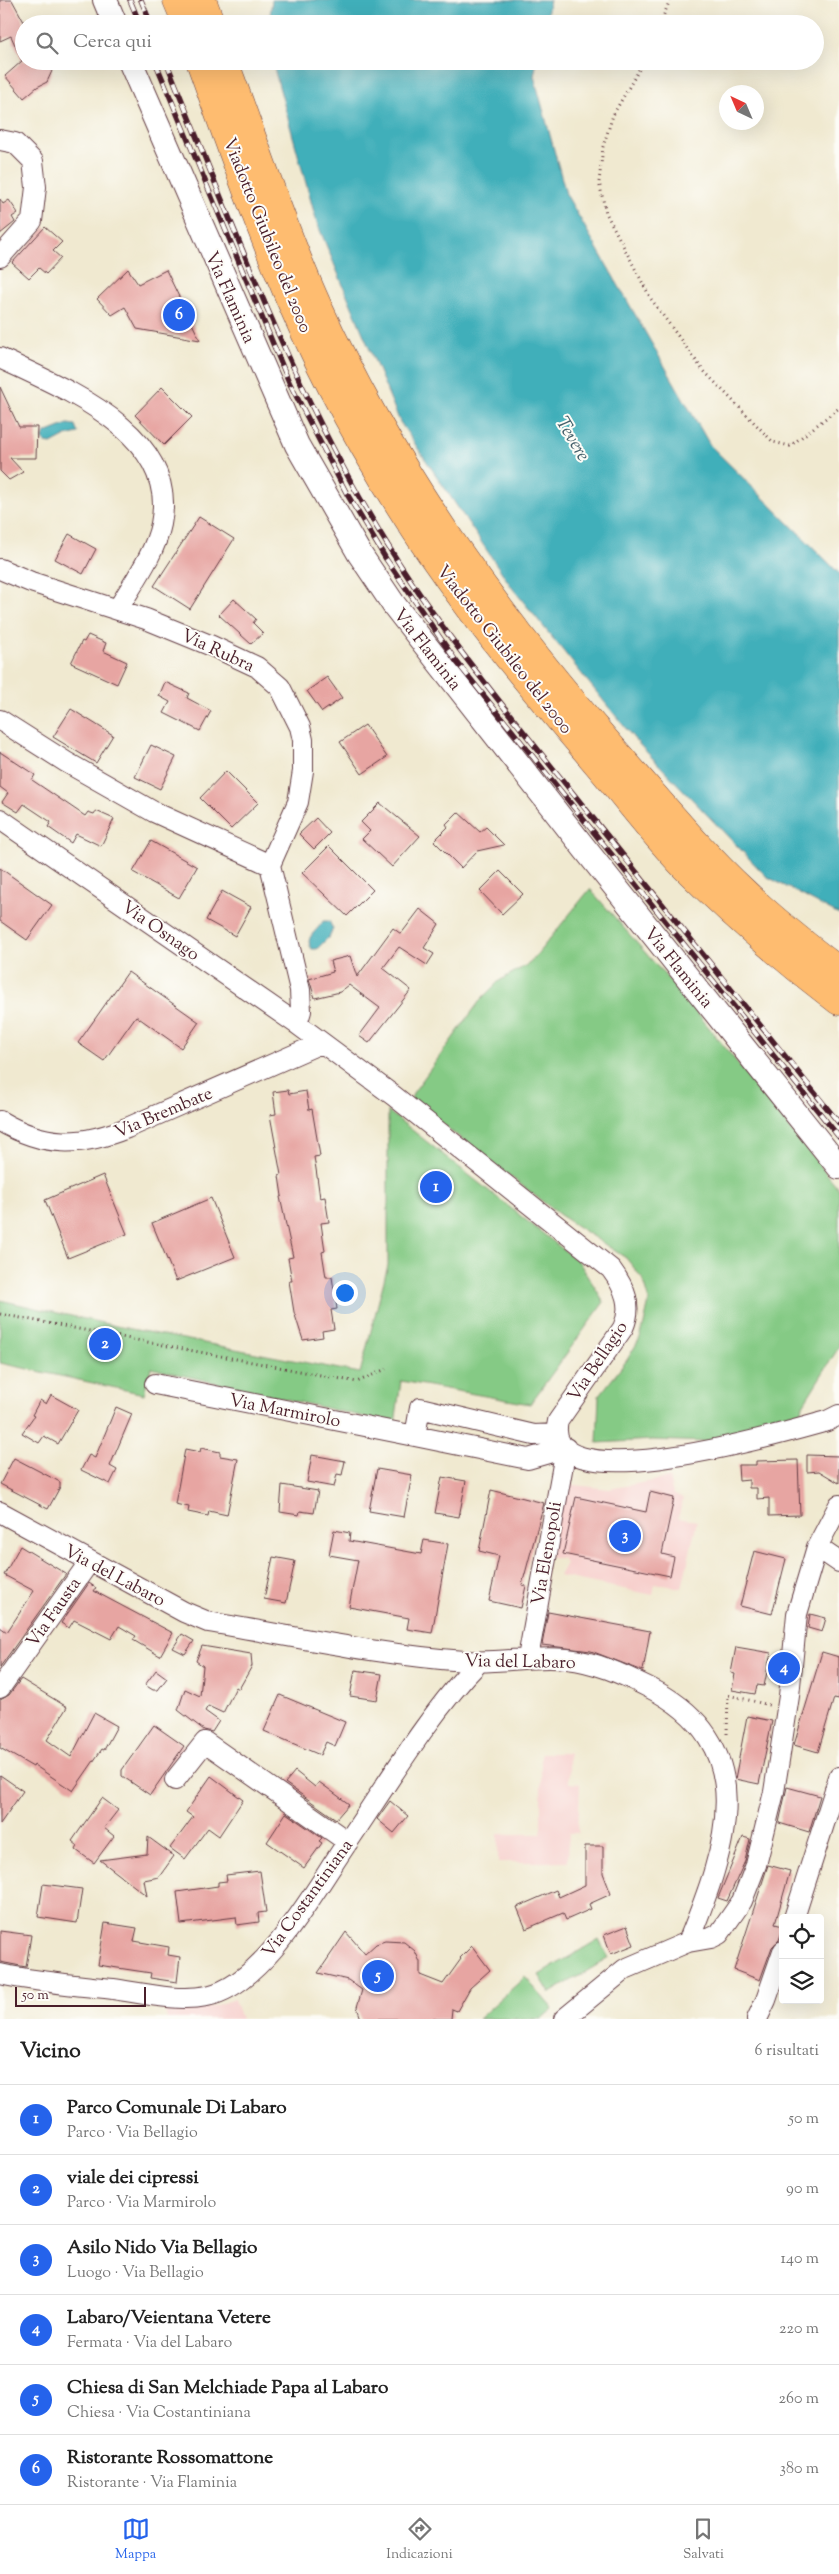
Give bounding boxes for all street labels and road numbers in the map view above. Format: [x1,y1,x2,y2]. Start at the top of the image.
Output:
street label: Viadotto Giubileo del 2000 [215,134,317,337]
street label: Via Flaminia [197,248,261,348]
street label: Viadotto Giubileo del 2000 [429,560,578,740]
street label: Via Flaminia [386,604,467,697]
street label: Via Rubra [176,624,258,680]
street label: Via Osnago [115,895,204,968]
street label: Via Flaminia [636,922,718,1015]
street label: Via Brembate [111,1081,217,1146]
street label: Via Bellagio [562,1317,635,1408]
street label: Via Marmirolo [227,1388,343,1436]
street label: Via Elenopoli [526,1499,570,1607]
street label: Via del Labaro [59,1539,169,1614]
street label: Via Fausta [21,1573,88,1654]
street label: Via del Labaro [464,1649,576,1677]
street label: Via Costantiniana [257,1835,361,1964]

